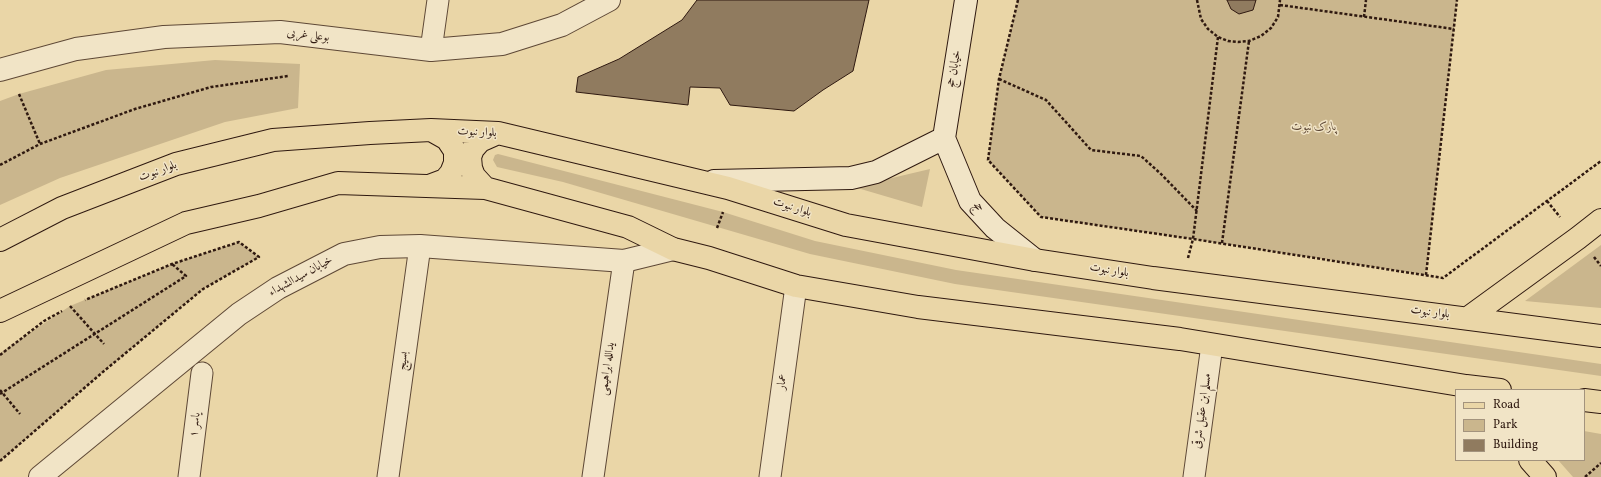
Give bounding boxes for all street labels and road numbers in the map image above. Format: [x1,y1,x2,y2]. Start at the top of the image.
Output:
street label: بوعلی غربی [286,26,330,46]
street label: خیابان حج [945,49,965,89]
street label: بلوار نبوت [457,125,497,141]
street label: بلوار نبوت [137,158,179,186]
street label: بلوار نبوت [771,195,813,221]
street label: حج [968,199,986,217]
street label: خیابان سیدالشهداء [267,254,335,300]
street label: بلوار نبوت [1088,261,1130,281]
street label: بلوار نبوت [1410,303,1450,323]
street label: یدالله ابراهیمی [597,342,619,396]
street label: بسیج [396,351,412,371]
street label: مسلم ابن عقیل شرقی [1191,372,1215,450]
street label: عمار [775,373,791,391]
street label: یاسر ۱ [187,412,205,438]

